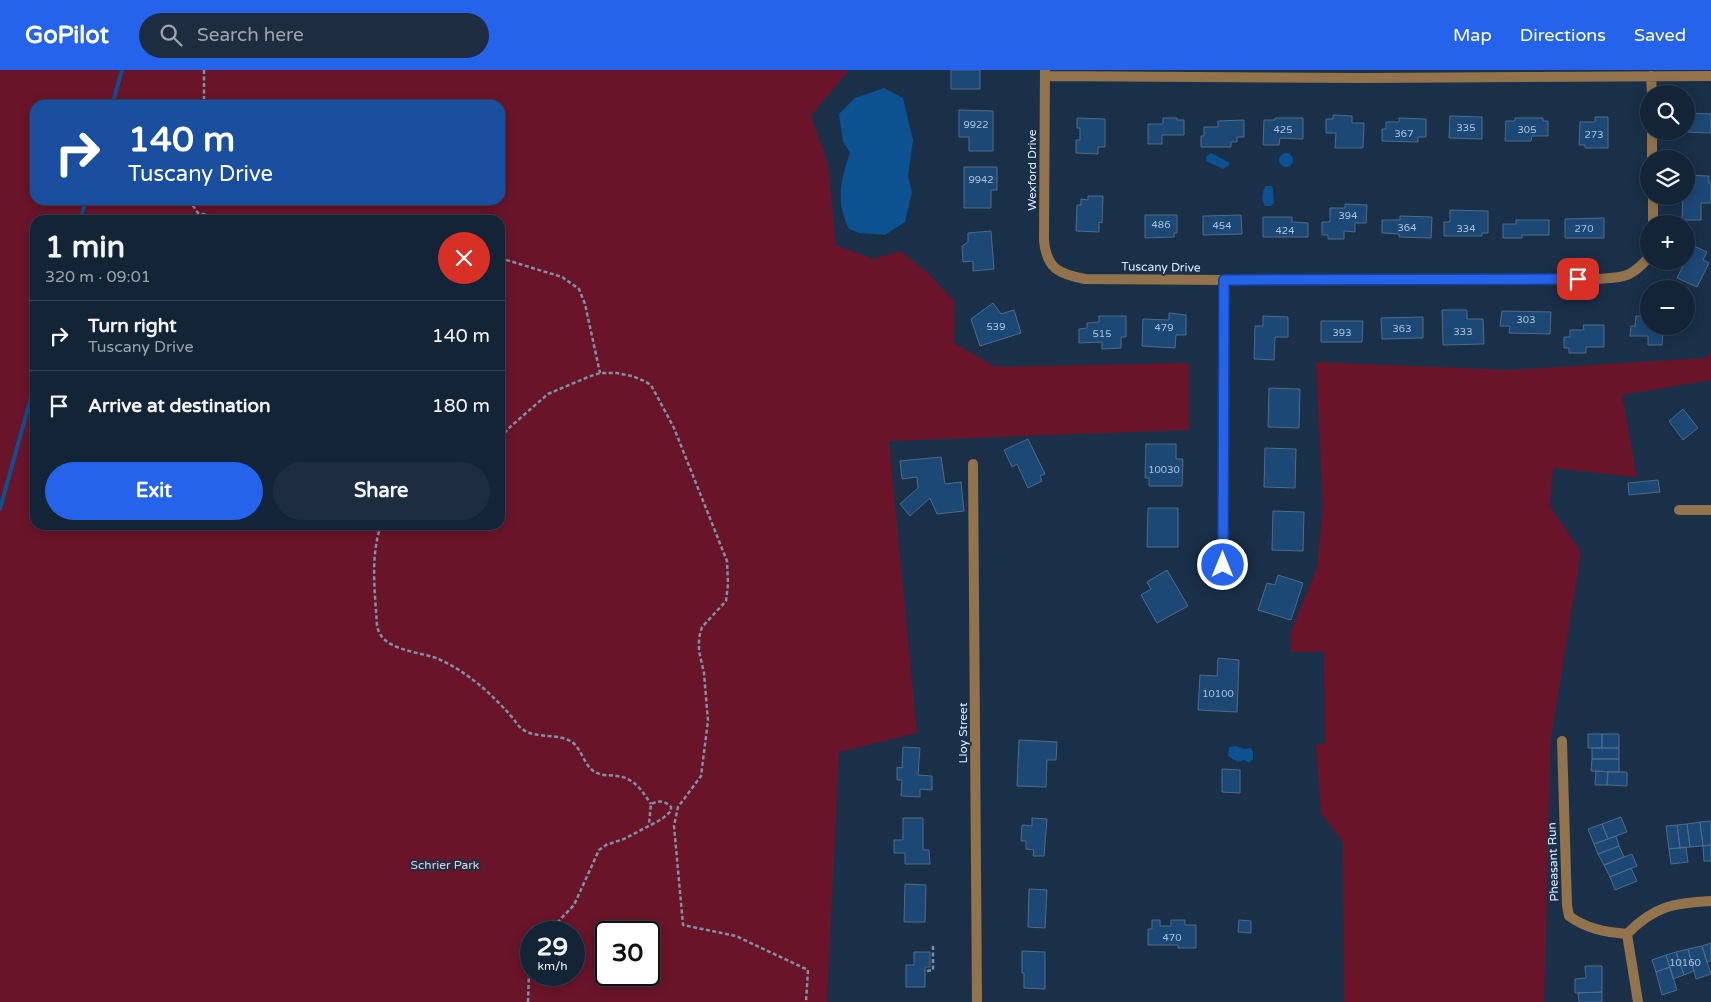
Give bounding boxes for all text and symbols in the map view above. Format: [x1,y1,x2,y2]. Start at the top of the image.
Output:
search box [139,13,489,58]
text: GoPilot [25,21,109,50]
icon: search [157,21,185,49]
text: Search here [197,24,304,46]
text: Map [1453,24,1492,46]
text: Directions [1520,24,1606,46]
text: Saved [1634,24,1686,46]
map controls [1640,85,1695,335]
button: search [1640,85,1695,140]
text: 140 m [128,119,235,161]
house number: 9922 [963,119,989,131]
icon: right [45,120,110,185]
house number: 335 [1457,122,1475,134]
house number: 425 [1274,124,1292,136]
house number: 305 [1518,124,1536,136]
house number: 367 [1395,128,1413,140]
street label: Wexford Drive [1025,129,1039,211]
house number: 273 [1585,129,1603,141]
button: layers [1640,150,1695,205]
text: Tuscany Drive [128,161,273,187]
house number: 9942 [968,174,994,186]
house number: 394 [1339,210,1357,222]
button: + [1640,215,1695,270]
house number: 486 [1152,219,1170,231]
house number: 454 [1213,220,1231,232]
house number: 364 [1398,222,1416,234]
house number: 334 [1457,223,1475,235]
house number: 270 [1575,223,1593,235]
house number: 424 [1276,225,1294,237]
text: 1 min [45,229,125,266]
button: close [438,232,490,284]
pin [1557,258,1599,300]
street label: Tuscany Drive [1121,259,1201,275]
icon: arrive [1564,265,1592,293]
text: 320 m · 09:01 [45,267,151,287]
button: − [1640,280,1695,335]
house number: 303 [1517,314,1535,326]
text: Turn right [88,315,176,337]
house number: 539 [987,321,1005,333]
icon: right [45,322,73,350]
house number: 479 [1155,322,1173,334]
house number: 363 [1393,323,1411,335]
text: 140 m [432,325,490,347]
house number: 333 [1454,326,1472,338]
house number: 393 [1333,327,1351,339]
house number: 515 [1093,328,1111,340]
text: Tuscany Drive [88,337,194,357]
icon: arrive [45,392,73,420]
text: Arrive at destination [88,395,271,417]
text: 180 m [432,395,490,417]
button: Exit [45,462,263,520]
button: Share [273,462,490,520]
house number: 10030 [1148,464,1180,476]
position arrow [1196,538,1248,590]
house number: 10100 [1202,688,1234,700]
street label: Lloy Street [956,702,970,763]
street label: Pheasant Run [1545,822,1561,902]
park label: Schrier Park [411,858,480,872]
speed limit sign: 30 [595,921,660,986]
text: 29 [537,932,568,962]
house number: 470 [1163,932,1181,944]
house number: 10160 [1669,957,1701,969]
text: km/h [537,959,568,973]

